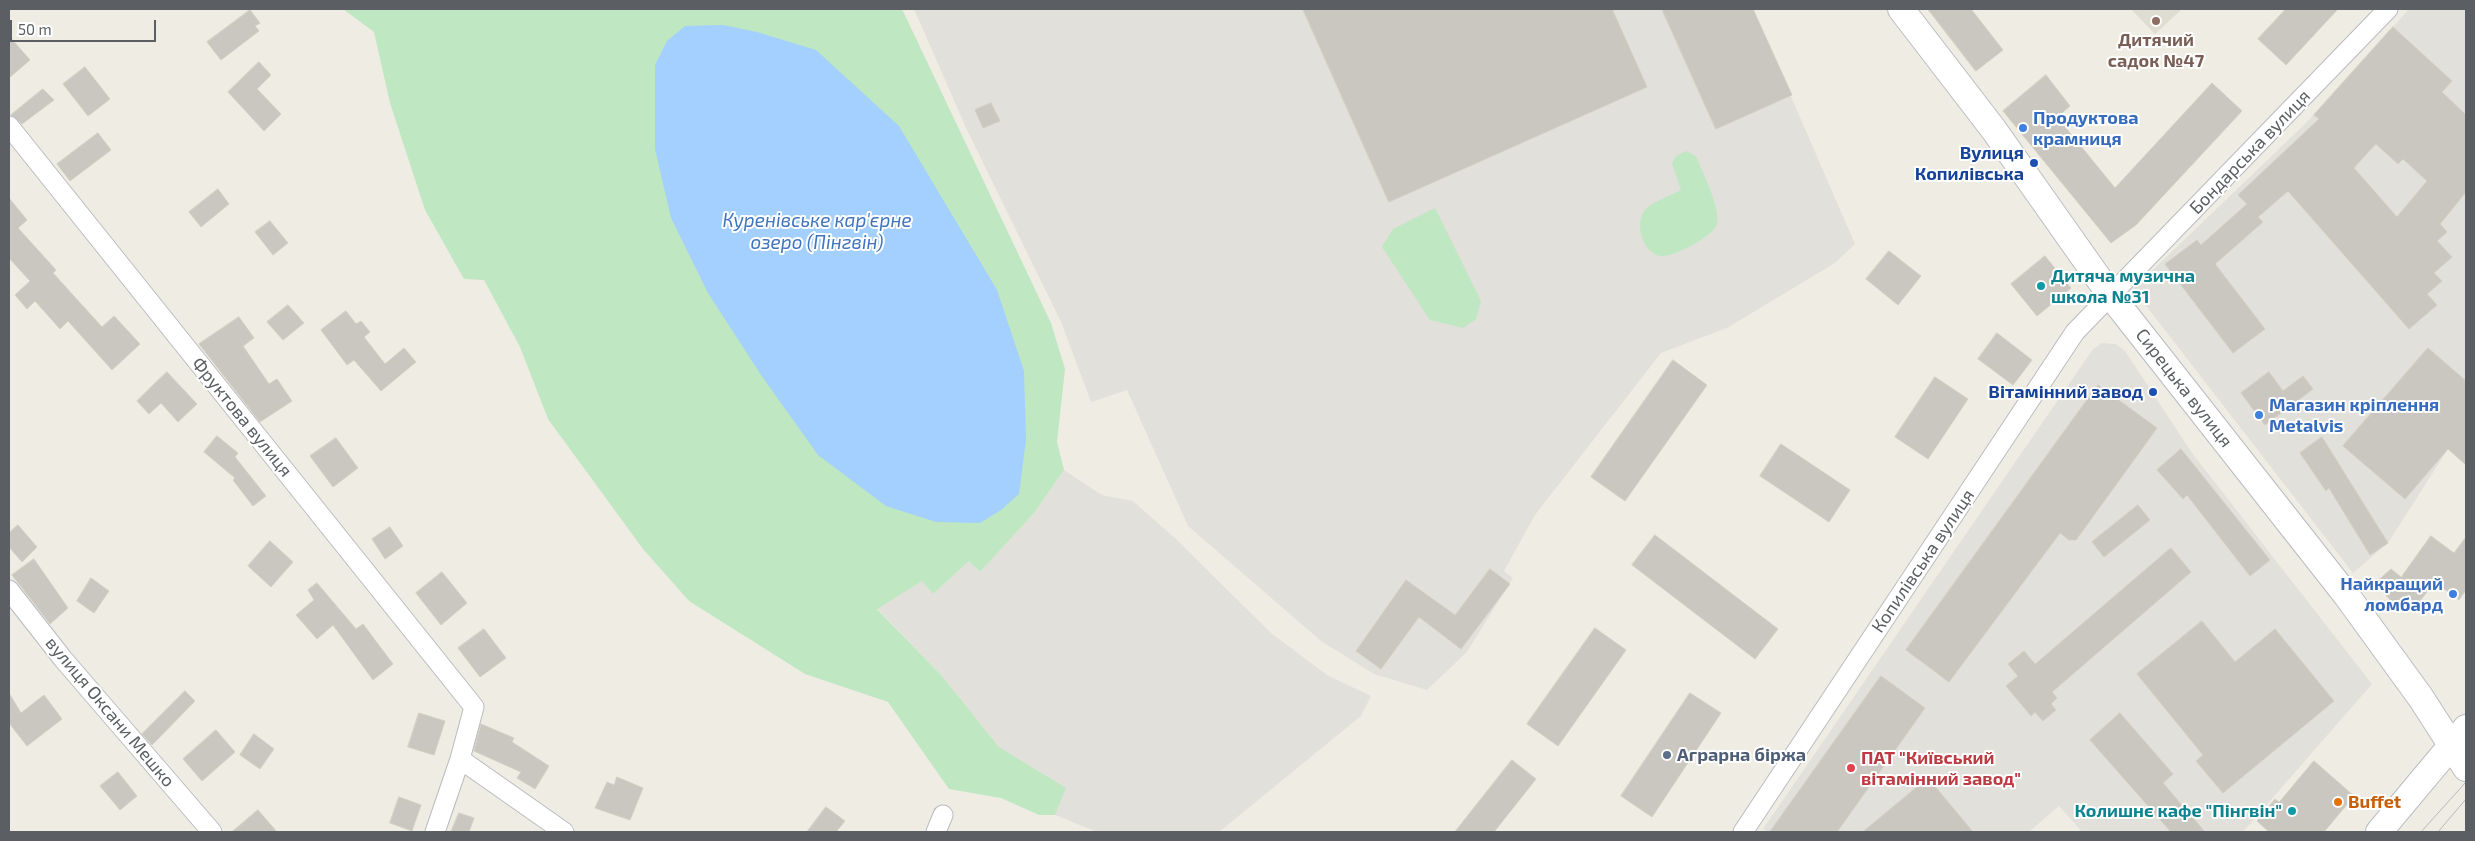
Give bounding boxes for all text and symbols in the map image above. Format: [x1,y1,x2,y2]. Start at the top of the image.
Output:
scale bar [12,10,159,42]
marker: Дитячий садок №47 [2150,15,2162,27]
text: 50 m [18,20,52,38]
place label: Дитячий садок №47 [2108,29,2204,72]
street label: Бондарська вулиця [2185,85,2315,219]
place label: Продуктова крамниця [2033,107,2139,150]
marker: Продуктова крамниця [2017,122,2029,134]
place label: Вулиця Копилівська [1915,142,2024,184]
marker: Вулиця Копилівська [2028,157,2040,169]
water label: Куренівське кар'єрне озеро (Пінгвін) [722,210,912,254]
place label: Дитяча музична школа №31 [2051,265,2195,308]
marker: Дитяча музична школа №31 [2035,280,2047,292]
street label: Сирецька вулиця [2131,324,2237,452]
street label: Фруктова вулиця [187,353,297,481]
place label: Вітамінний завод [1988,381,2143,403]
marker: Вітамінний завод [2147,386,2159,398]
place label: Магазин кріплення Metalvis [2269,394,2439,436]
marker: Магазин кріплення Metalvis [2253,409,2265,421]
street label: Копилівська вулиця [1867,485,1979,637]
place label: Найкращий ломбард [2340,573,2443,616]
marker: Найкращий ломбард [2447,588,2459,600]
street label: вулиця Оксани Мешко [41,633,179,791]
place label: Аграрна біржа [1677,744,1806,766]
place label: ПАТ "Київський вітамінний завод" [1861,747,2021,790]
marker: Аграрна біржа [1661,749,1673,761]
marker: ПАТ "Київський вітамінний завод" [1845,762,1857,774]
place label: Buffet [2348,791,2401,813]
marker: Buffet [2332,796,2344,808]
place label: Колишнє кафе "Пінгвін" [2074,800,2282,822]
marker: Колишнє кафе "Пінгвін" [2286,805,2298,817]

